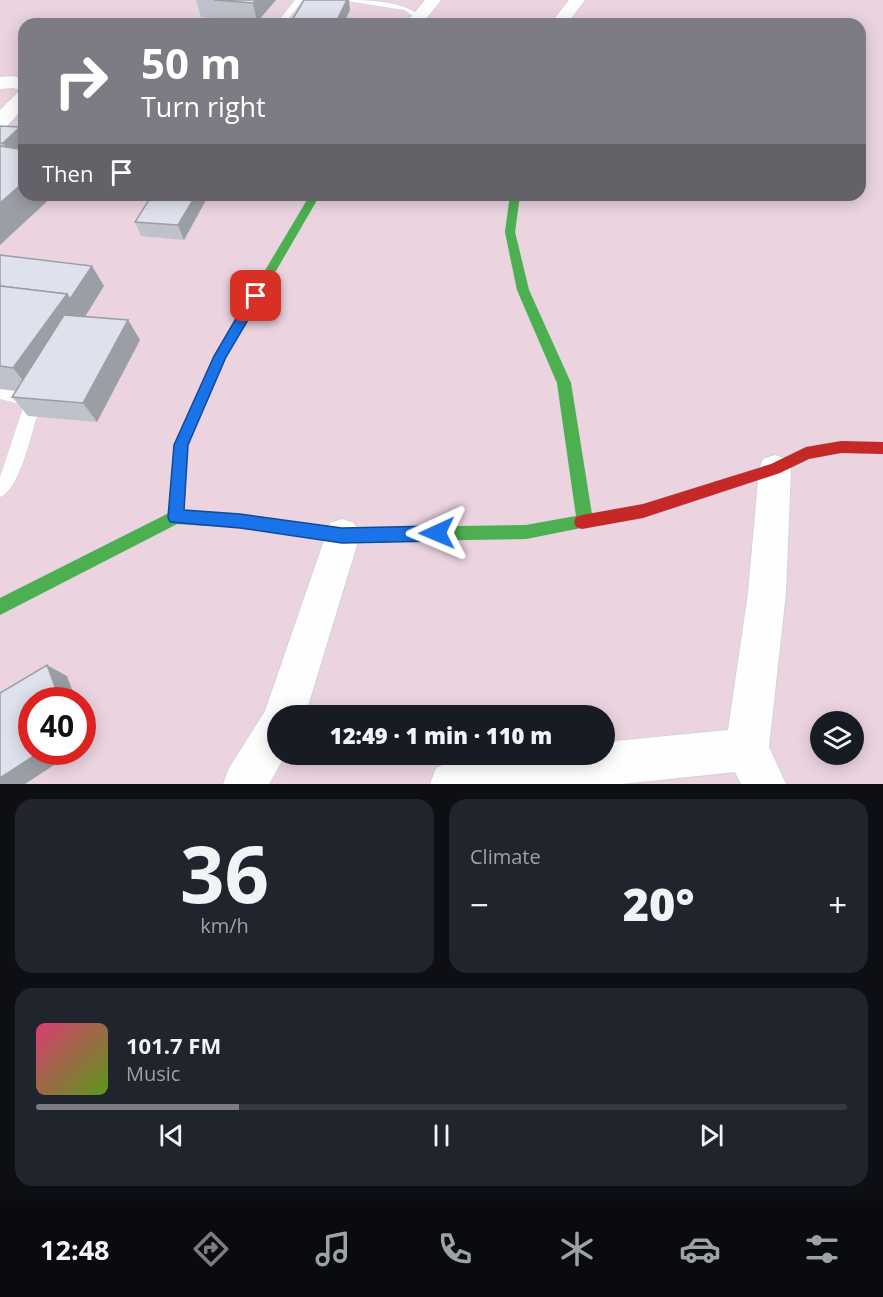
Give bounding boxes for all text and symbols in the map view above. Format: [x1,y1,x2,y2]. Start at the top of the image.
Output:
text: 50 m [141,34,241,91]
icon: right [42,42,120,120]
text: Turn right [141,88,266,125]
icon: arrive [105,156,138,189]
text: Then [42,158,93,188]
pin [230,270,281,321]
icon: arrive [239,279,272,312]
position arrow [405,501,469,565]
speed limit sign: 40 [18,687,96,765]
map controls [810,711,864,765]
button: layers [810,711,864,765]
text: 12:49 · 1 min · 110 m [330,720,552,750]
text: 36 [180,820,269,926]
text: Climate [470,843,541,870]
text: 20° [623,873,694,934]
text: − [470,882,489,927]
text: + [828,882,847,927]
text: km/h [200,912,249,939]
text: 101.7 FM [126,1030,221,1060]
text: Music [126,1060,180,1087]
icon: previous [155,1119,188,1152]
icon: pause [425,1119,458,1152]
icon: next [695,1119,728,1152]
icon: directions [190,1228,232,1270]
icon: music [312,1228,354,1270]
icon: phone [434,1228,476,1270]
icon: climate [556,1228,598,1270]
icon: car [679,1228,721,1270]
icon: filters [801,1228,843,1270]
text: 12:48 [40,1231,110,1268]

